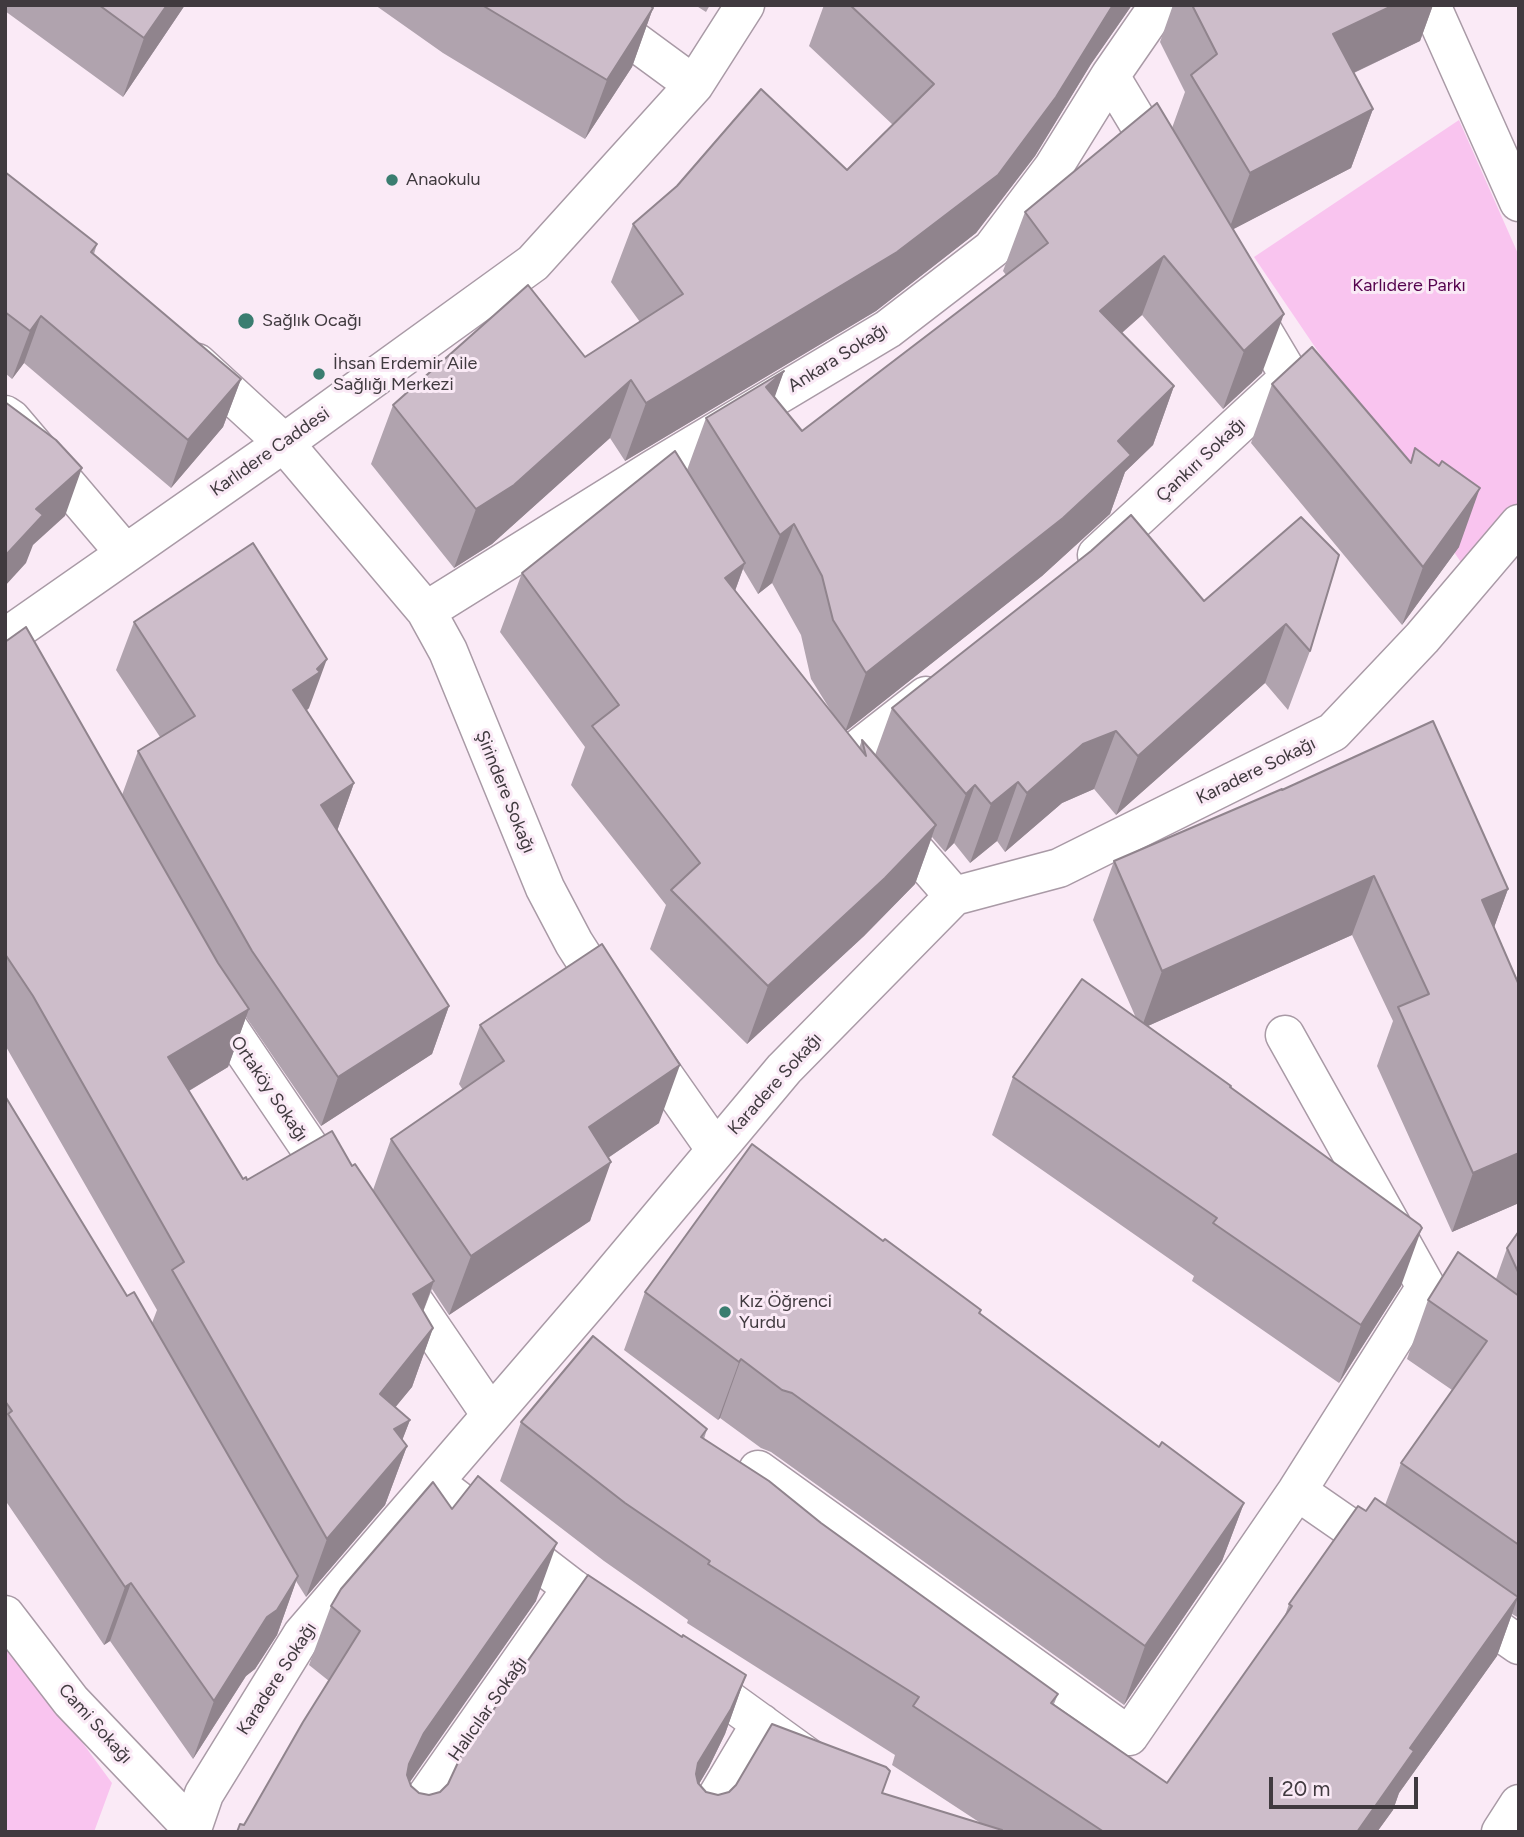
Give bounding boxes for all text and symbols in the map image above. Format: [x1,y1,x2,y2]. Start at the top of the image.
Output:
place label: Anaokulu [406,169,481,191]
marker: Anaokulu [384,172,400,188]
park label: Karlıdere Parkı [1352,275,1466,297]
place label: Sağlık Ocağı [262,310,362,332]
marker: Sağlık Ocağı [236,311,256,331]
street label: Ankara Sokağı [784,319,892,397]
place label: İhsan Erdemir Aile Sağlığı Merkezi [333,353,477,396]
marker: İhsan Erdemir Aile Sağlığı Merkezi [311,366,327,382]
street label: Karlıdere Caddesi [206,403,334,501]
street label: Çankırı Sokağı [1152,413,1250,507]
street label: Şirindere Sokağı [471,728,539,856]
street label: Karadere Sokağı [1193,733,1319,809]
street label: Karadere Sokağı [723,1028,827,1140]
street label: Ortaköy Sokağı [226,1032,312,1146]
place label: Kız Öğrenci Yurdu [739,1291,832,1334]
marker: Kız Öğrenci Yurdu [717,1304,733,1320]
street label: Karadere Sokağı [233,1619,321,1739]
street label: Halıcılar Sokağı [444,1653,532,1765]
street label: Cami Sokağı [54,1680,136,1768]
scale bar [1272,1764,1421,1808]
text: 20 m [1282,1776,1330,1801]

